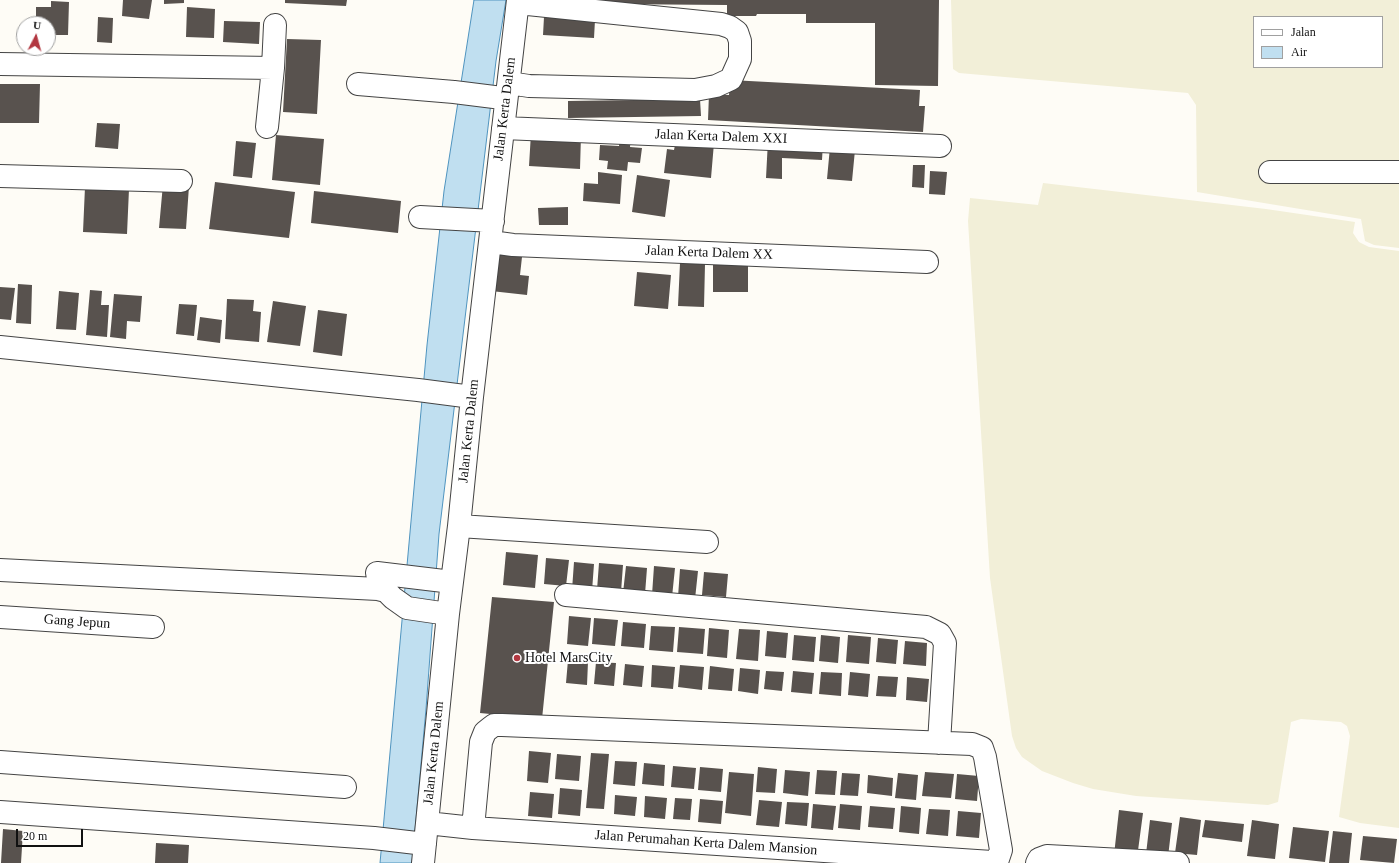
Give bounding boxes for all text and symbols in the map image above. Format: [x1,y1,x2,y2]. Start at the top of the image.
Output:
north arrow [16,16,56,56]
legend [1253,16,1383,68]
text: U [33,19,42,31]
text: Jalan [1291,25,1316,39]
text: Air [1291,45,1307,59]
street label: Jalan Kerta Dalem [490,56,520,162]
street label: Jalan Kerta Dalem XXI [654,126,788,148]
street label: Jalan Kerta Dalem XX [645,242,773,264]
street label: Jalan Kerta Dalem [455,378,483,484]
street label: Gang Jepun [43,611,111,633]
place label: Hotel MarsCity [525,650,612,666]
marker: Hotel MarsCity [512,653,522,663]
street label: Jalan Kerta Dalem [420,700,448,806]
scale bar [18,821,85,847]
street label: Jalan Perumahan Kerta Dalem Mansion [594,827,818,859]
text: 20 m [23,829,47,843]

